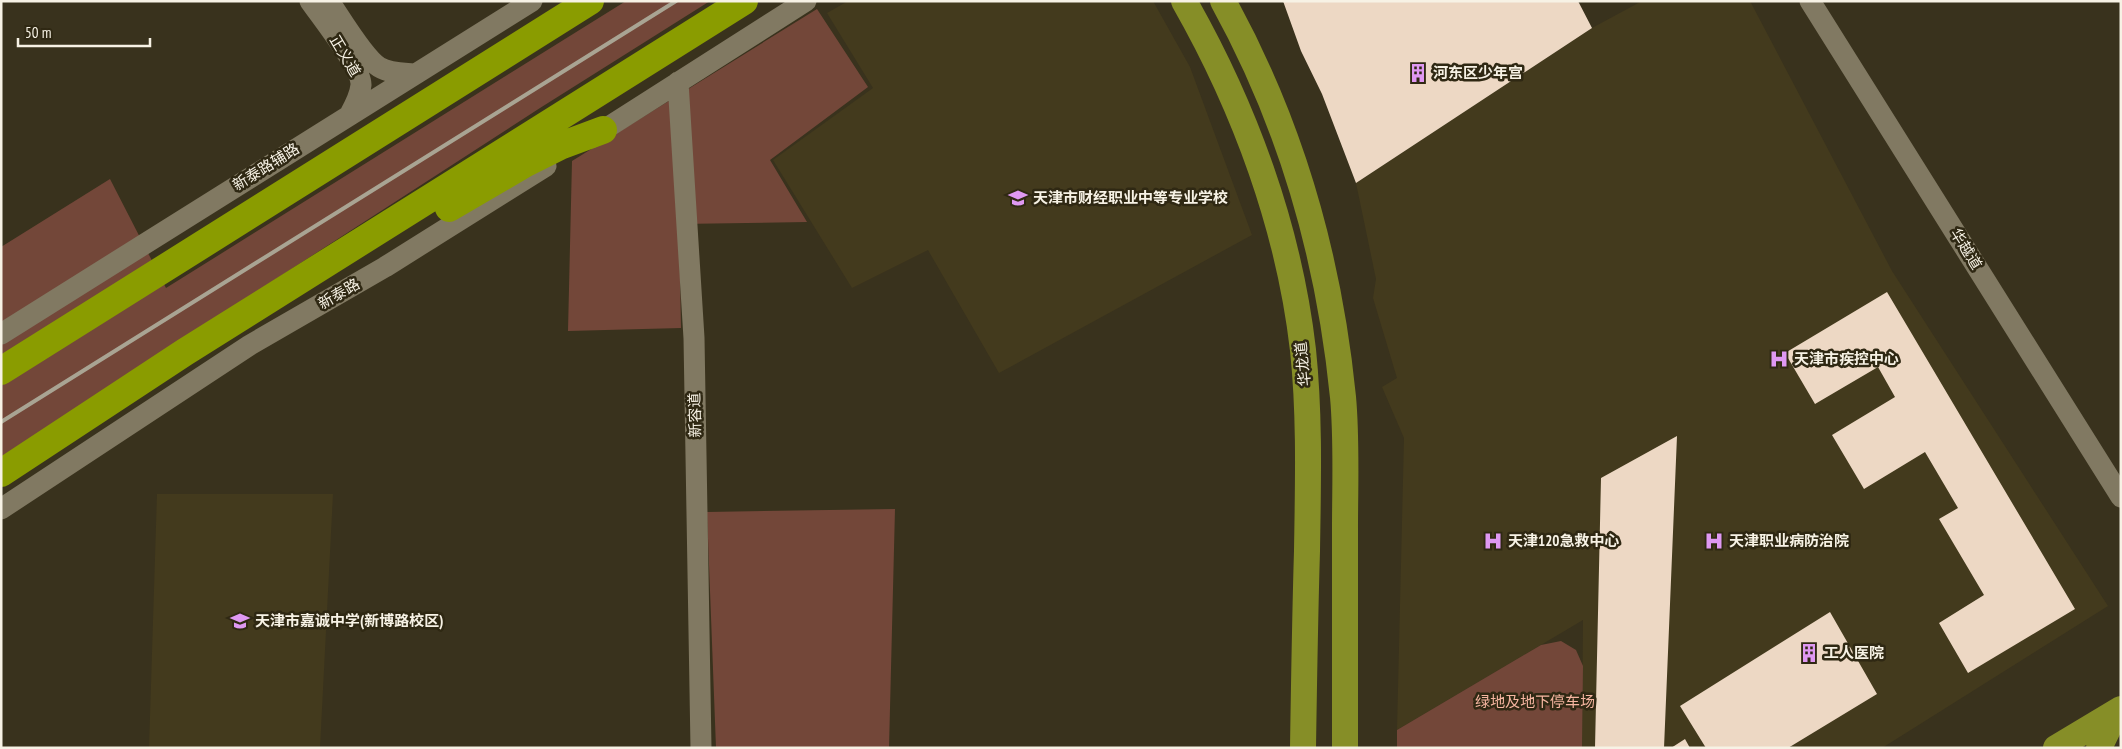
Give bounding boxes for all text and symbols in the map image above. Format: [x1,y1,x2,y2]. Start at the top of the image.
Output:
scale bar [18,15,150,47]
text: 50 m [25,23,51,42]
street label: 正义道 [326,32,365,80]
building icon: 河东区少年宫 [1407,62,1429,84]
place label: 河东区少年宫 [1433,63,1523,82]
street label: 新泰路辅路 [229,139,303,195]
school or university icon: 天津市财经职业中等专业学校 [1007,187,1029,209]
place label: 天津市财经职业中等专业学校 [1033,188,1228,207]
street label: 华越道 [1946,225,1986,273]
street label: 新泰路 [315,274,363,313]
street label: 华龙道 [1291,341,1314,387]
hospital icon: 天津市疾控中心 [1768,348,1790,370]
place label: 天津市疾控中心 [1794,349,1899,368]
street label: 新容道 [685,392,704,438]
hospital icon: 天津120急救中心 [1482,530,1504,552]
hospital icon: 天津职业病防治院 [1703,530,1725,552]
place label: 天津120急救中心 [1508,531,1620,550]
place label: 天津职业病防治院 [1729,531,1849,550]
school or university icon: 天津市嘉诚中学(新博路校区) [229,610,251,632]
place label: 天津市嘉诚中学(新博路校区) [255,611,443,630]
building icon: 工人医院 [1798,642,1820,664]
place label: 工人医院 [1824,643,1884,662]
park label: 绿地及地下停车场 [1475,692,1595,711]

